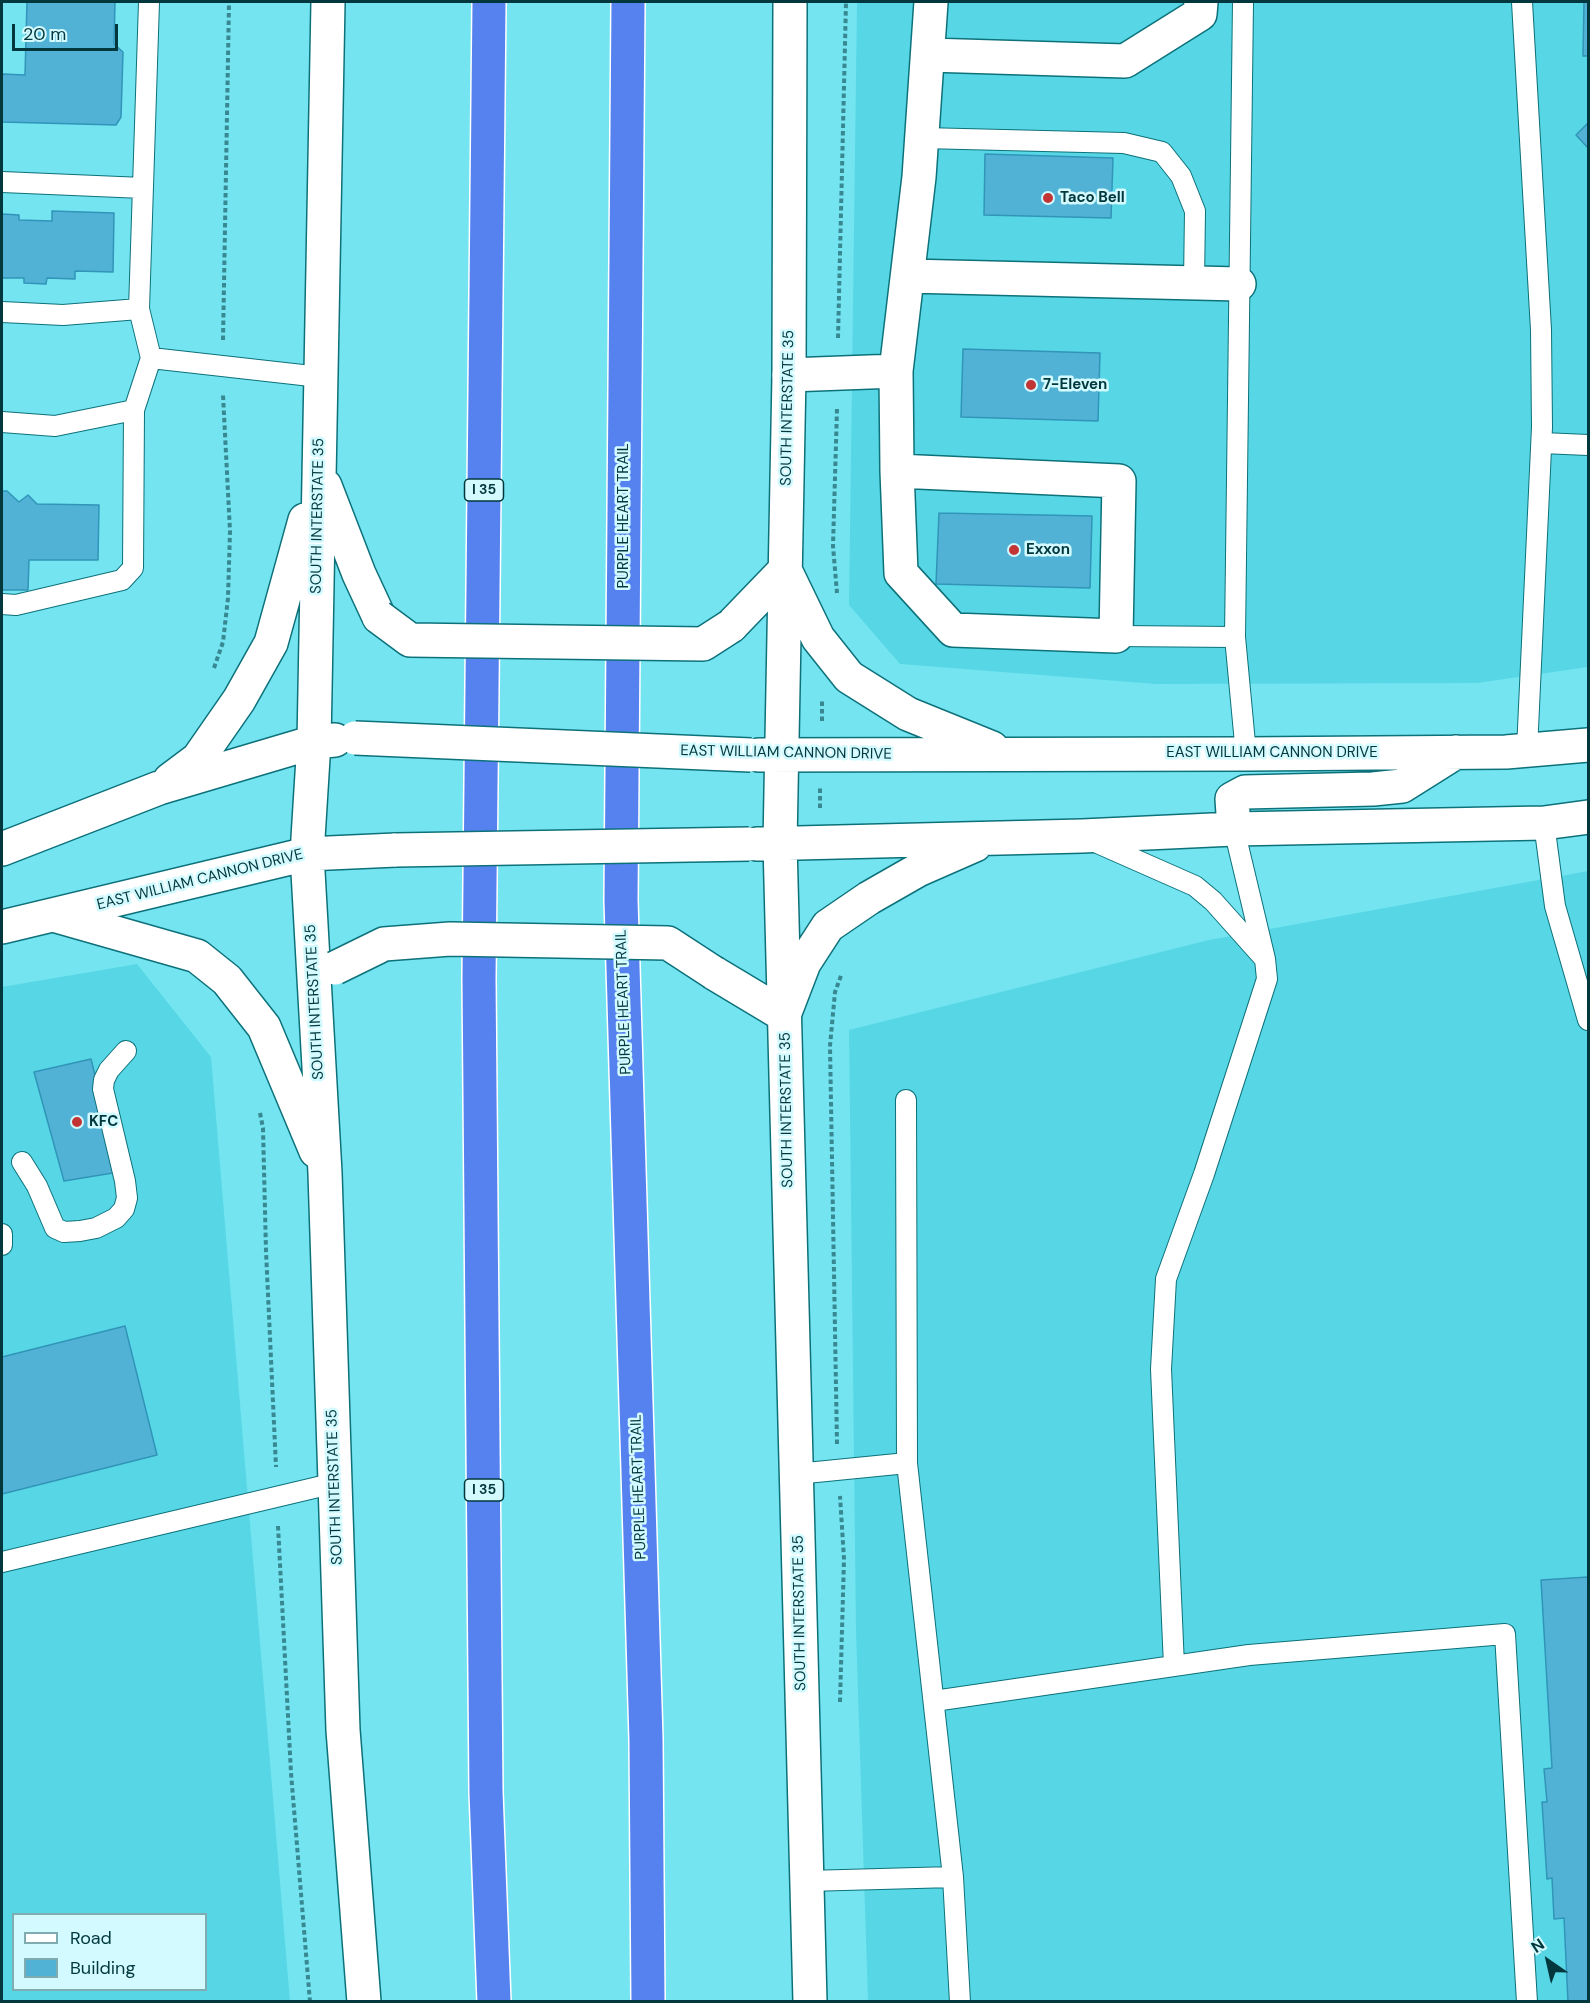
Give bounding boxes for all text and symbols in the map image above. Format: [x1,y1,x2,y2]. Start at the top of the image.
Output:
scale bar [15,12,122,50]
text: 20 m [23,22,66,46]
place label: Taco Bell [1060,189,1125,207]
marker: Taco Bell [1041,191,1055,205]
street label: SOUTH INTERSTATE 35 [778,330,798,486]
place label: 7-Eleven [1043,376,1107,394]
marker: 7-Eleven [1024,378,1038,392]
street label: SOUTH INTERSTATE 35 [308,438,328,594]
street label: PURPLE HEART TRAIL [615,443,633,589]
road number: I 35 [464,479,504,501]
place label: Exxon [1026,541,1070,559]
marker: Exxon [1007,543,1021,557]
street label: EAST WILLIAM CANNON DRIVE [680,742,892,764]
street label: EAST WILLIAM CANNON DRIVE [1166,744,1378,762]
street label: EAST WILLIAM CANNON DRIVE [95,846,305,914]
street label: SOUTH INTERSTATE 35 [302,924,328,1080]
street label: PURPLE HEART TRAIL [612,929,636,1075]
street label: SOUTH INTERSTATE 35 [777,1032,797,1188]
place label: KFC [89,1113,118,1131]
marker: KFC [70,1115,84,1129]
street label: SOUTH INTERSTATE 35 [323,1409,347,1565]
street label: PURPLE HEART TRAIL [627,1414,651,1560]
road number: I 35 [464,1479,504,1501]
street label: SOUTH INTERSTATE 35 [790,1535,810,1691]
legend [12,1913,207,1991]
text: Road [70,1926,112,1950]
north arrow [1518,1931,1578,1991]
text: N [1527,1934,1548,1958]
text: Building [70,1956,135,1980]

